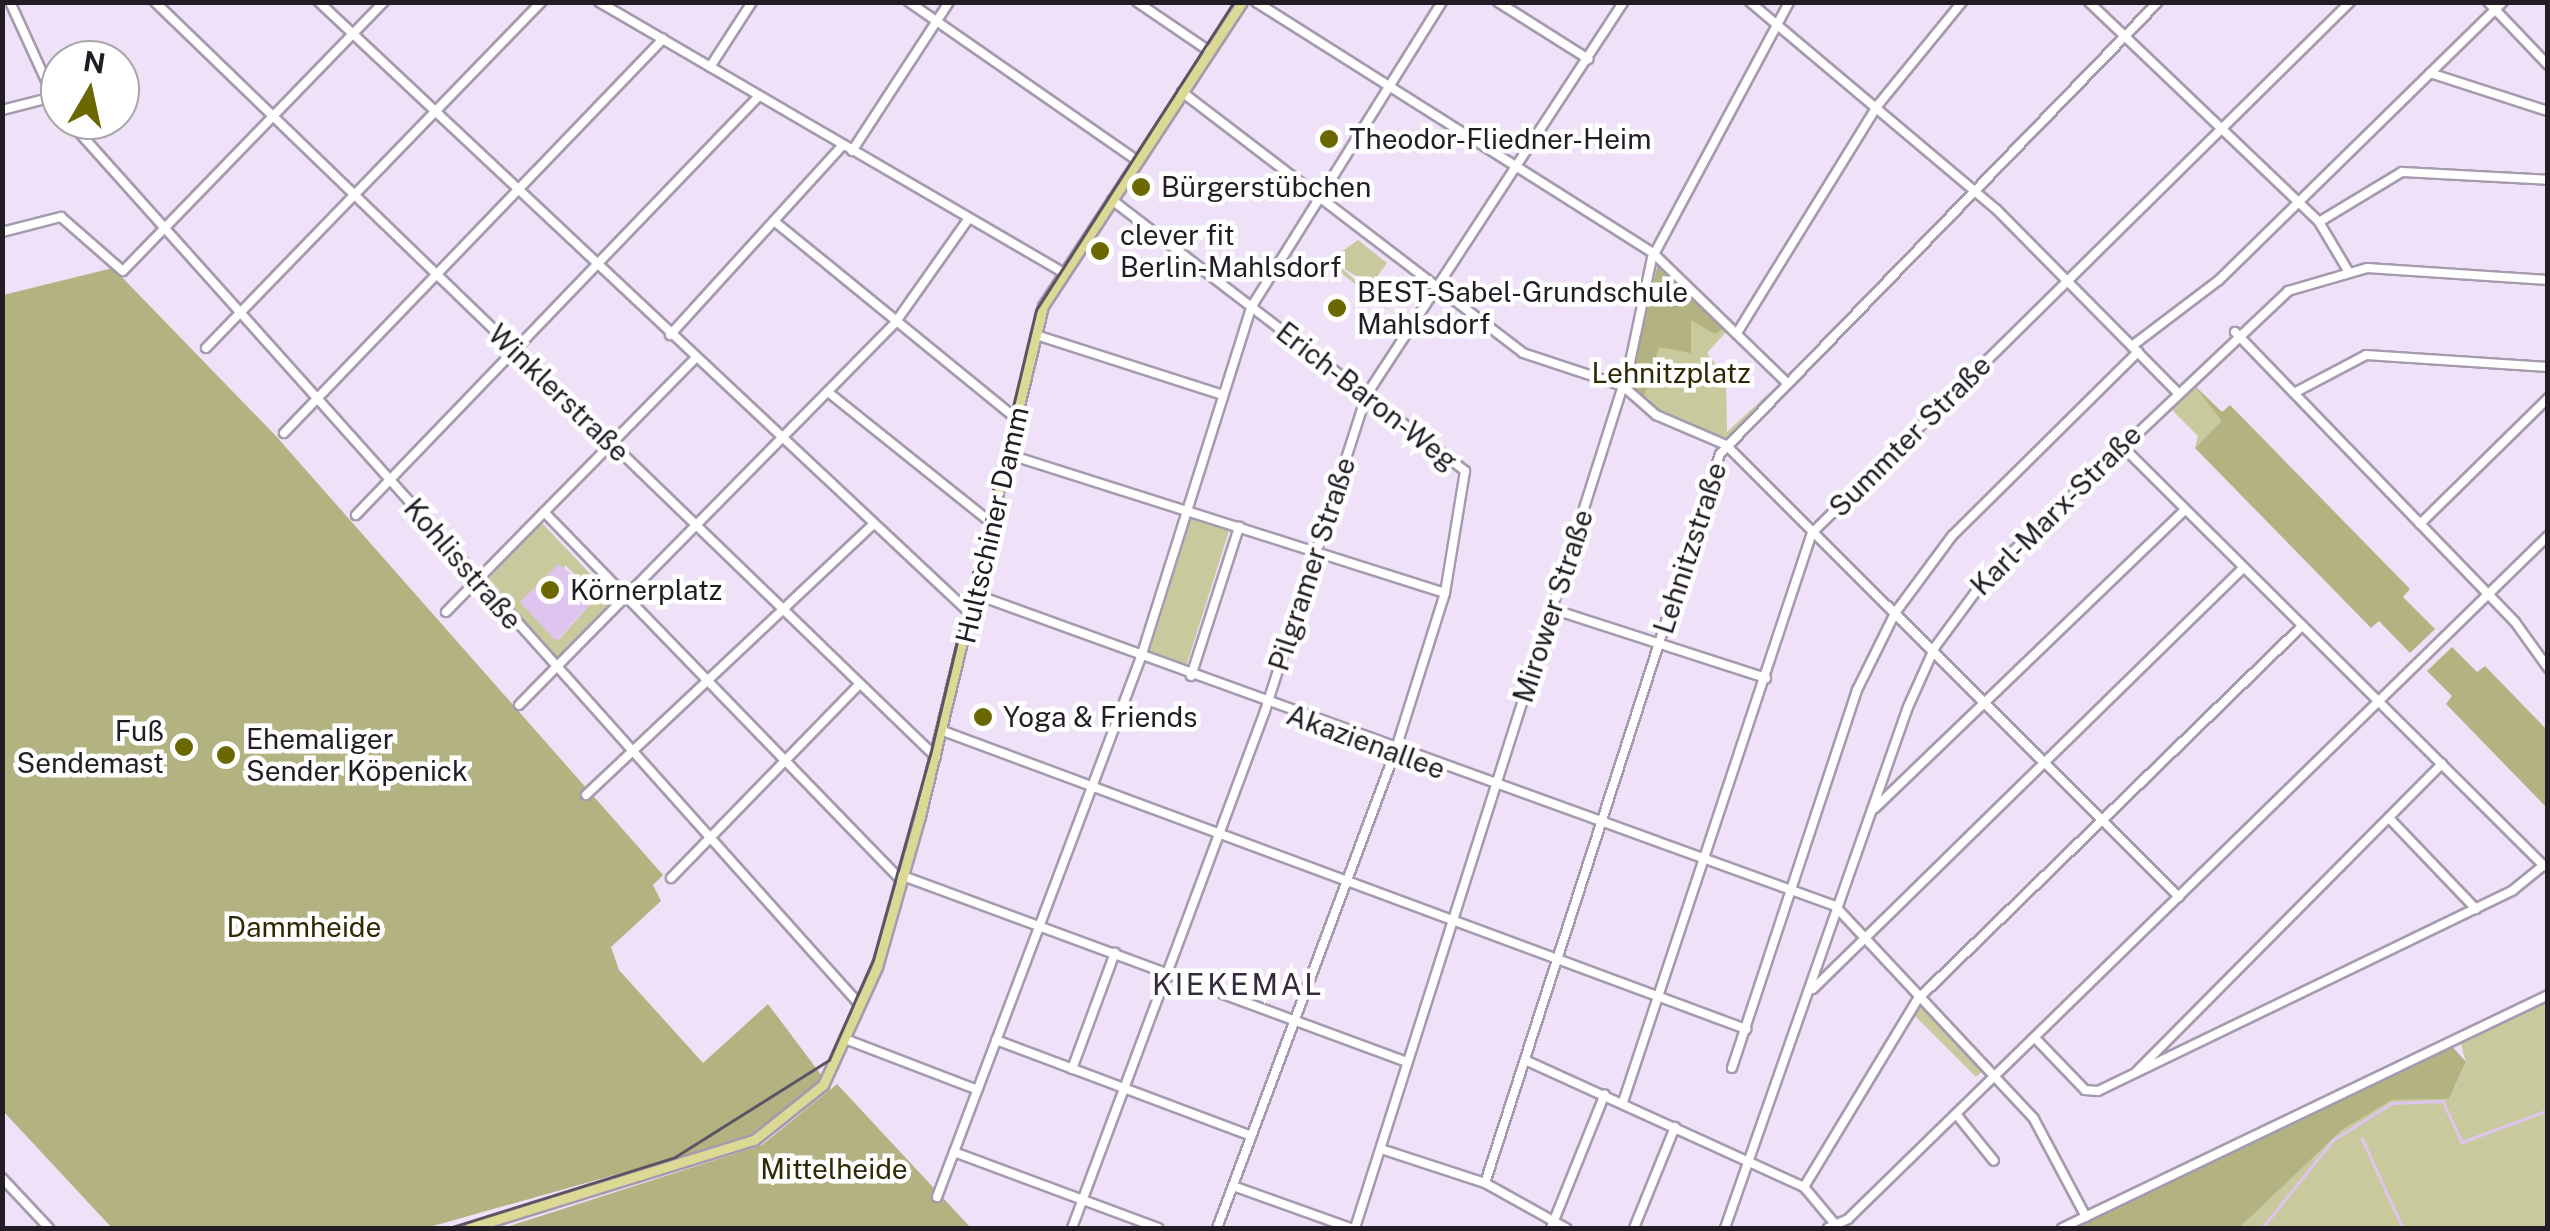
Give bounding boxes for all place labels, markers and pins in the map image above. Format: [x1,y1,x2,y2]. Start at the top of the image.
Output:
place label: Theodor-Fliedner-Heim [1349,122,1651,156]
marker: Theodor-Fliedner-Heim [1318,128,1340,150]
place label: Bürgerstübchen [1161,170,1371,204]
marker: Bürgerstübchen [1130,176,1152,198]
place label: clever fit Berlin-Mahlsdorf [1120,218,1341,284]
marker: clever fit Berlin-Mahlsdorf [1089,240,1111,262]
place label: BEST-Sabel-Grundschule Mahlsdorf [1357,275,1688,341]
marker: BEST-Sabel-Grundschule Mahlsdorf [1326,297,1348,319]
place label: Körnerplatz [570,573,722,607]
marker: Körnerplatz [539,579,561,601]
place label: Yoga & Friends [1003,700,1197,734]
marker: Yoga & Friends [972,706,994,728]
place label: Fuß Sendemast [16,714,164,780]
place label: Ehemaliger Sender Köpenick [246,722,468,788]
marker: Fuß Sendemast [173,736,195,758]
marker: Ehemaliger Sender Köpenick [215,744,237,766]

